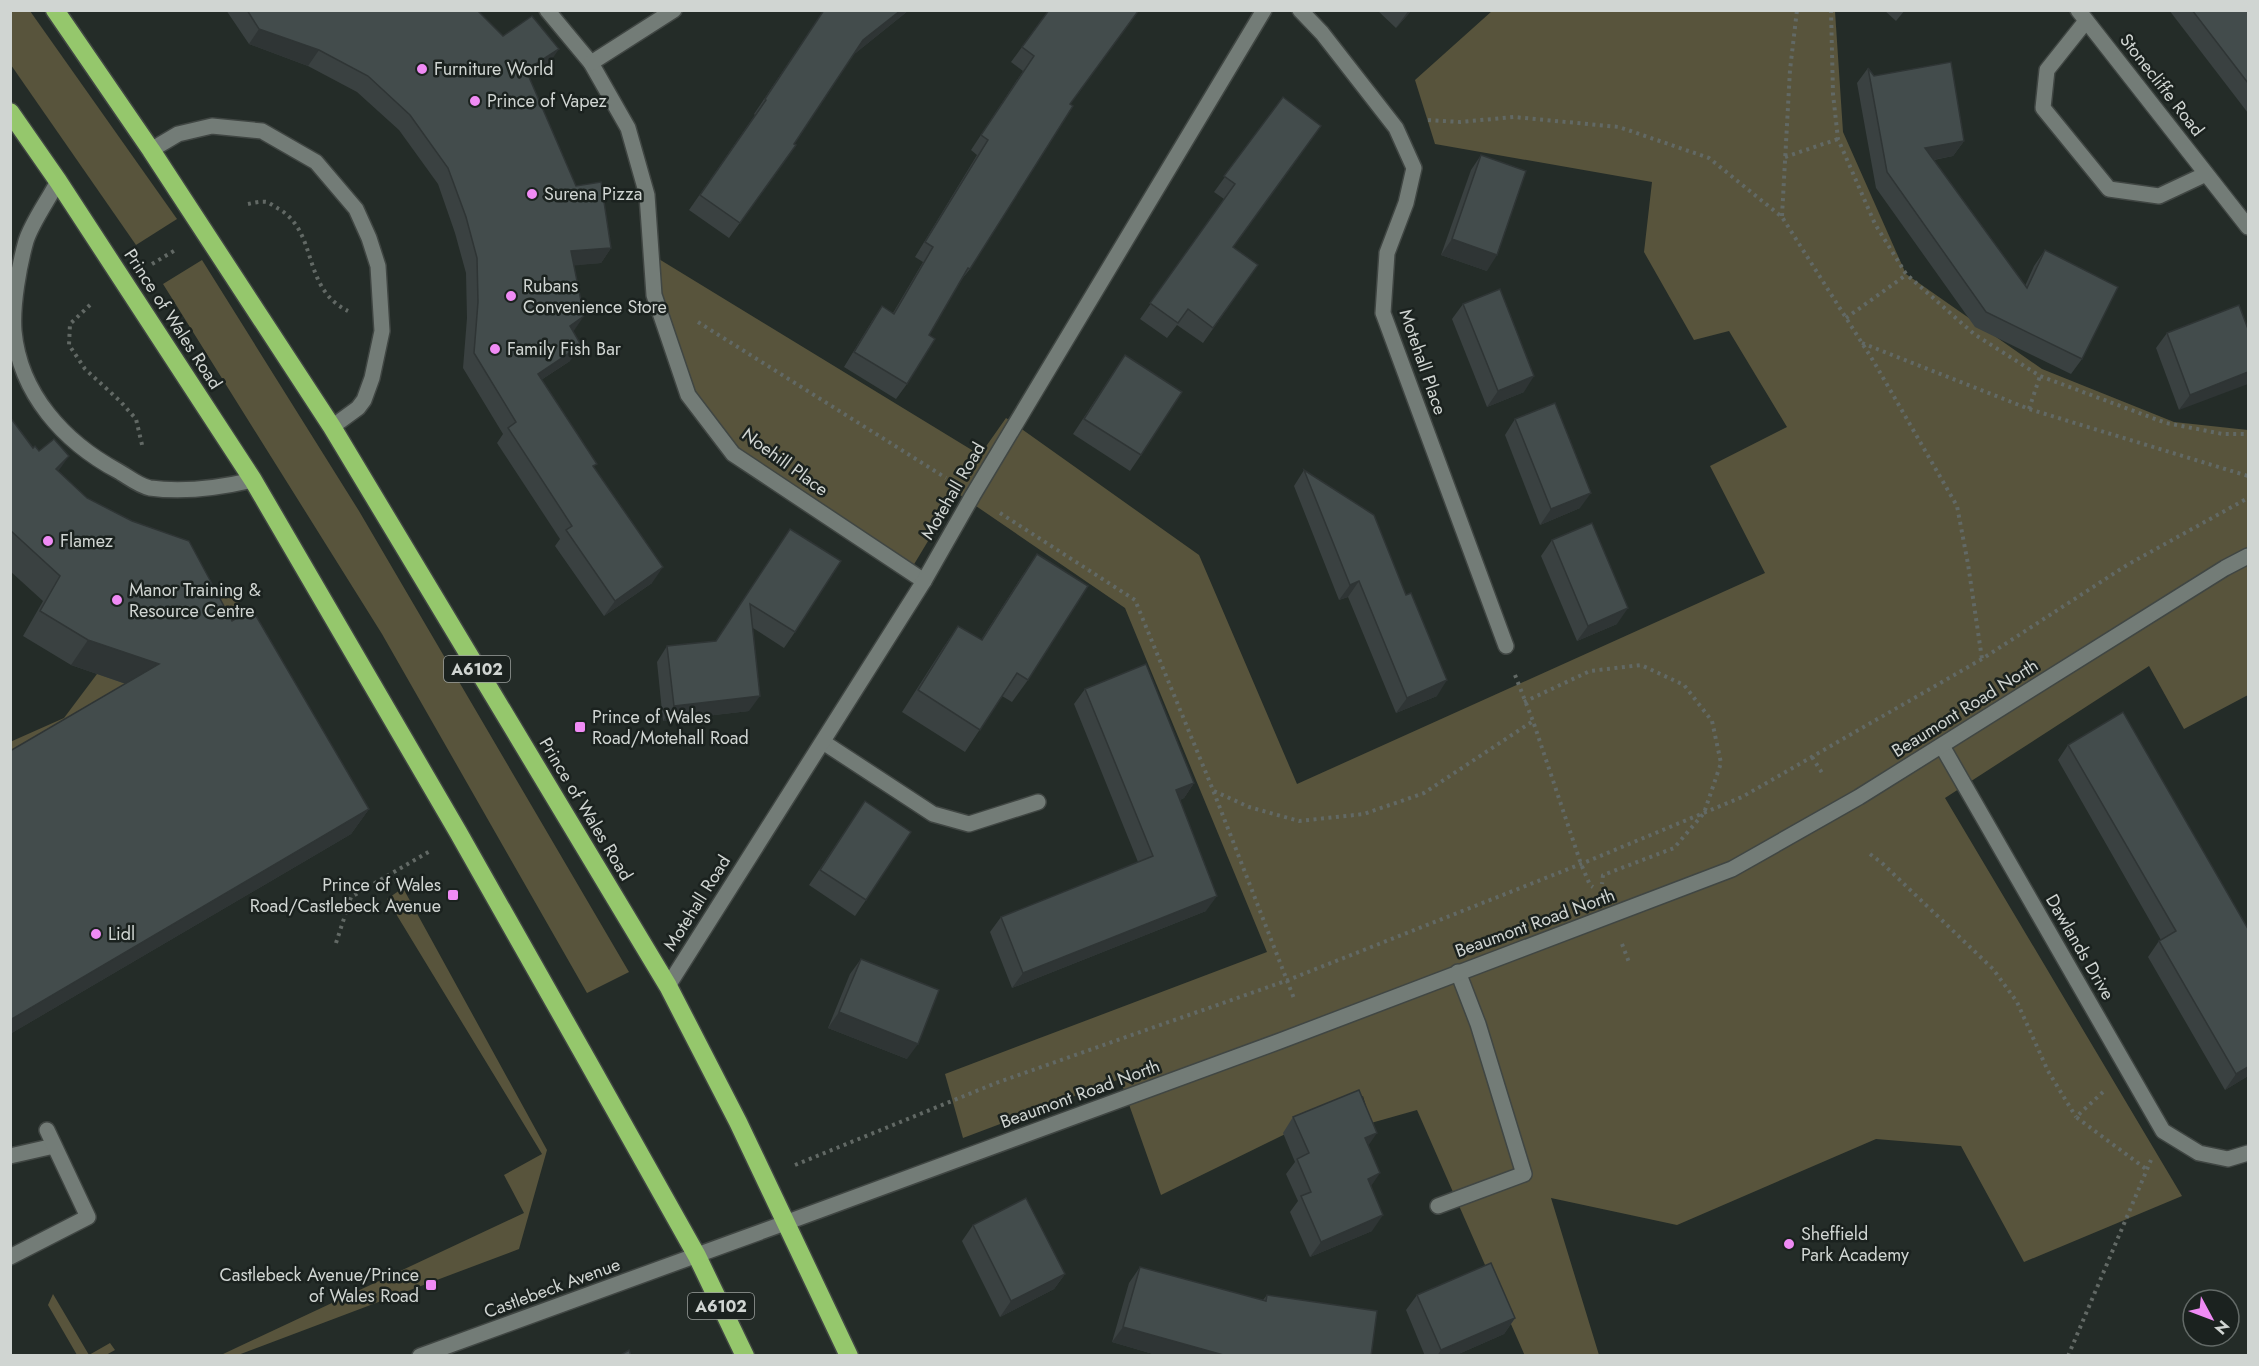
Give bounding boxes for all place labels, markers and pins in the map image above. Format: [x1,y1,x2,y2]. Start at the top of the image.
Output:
place label: Furniture World [434,56,554,82]
marker: Furniture World [415,62,429,76]
place label: Prince of Vapez [487,88,607,114]
marker: Prince of Vapez [468,94,482,108]
place label: Surena Pizza [544,181,642,207]
marker: Surena Pizza [525,187,539,201]
place label: Rubans Convenience Store [523,273,667,320]
marker: Rubans Convenience Store [504,289,518,303]
place label: Family Fish Bar [507,336,622,362]
marker: Family Fish Bar [488,342,502,356]
place label: Flamez [60,528,114,554]
marker: Flamez [41,534,55,548]
place label: Manor Training & Resource Centre [129,577,261,624]
marker: Manor Training & Resource Centre [110,593,124,607]
place label: Prince of Wales Road/Motehall Road [592,704,749,751]
marker: Prince of Wales Road/Motehall Road [573,720,587,734]
place label: Prince of Wales Road/Castlebeck Avenue [250,872,441,919]
marker: Prince of Wales Road/Castlebeck Avenue [446,888,460,902]
place label: Lidl [108,921,135,947]
marker: Lidl [89,927,103,941]
place label: Sheffield Park Academy [1801,1221,1909,1268]
marker: Sheffield Park Academy [1782,1237,1796,1251]
place label: Castlebeck Avenue/Prince of Wales Road [219,1262,419,1309]
marker: Castlebeck Avenue/Prince of Wales Road [424,1278,438,1292]

